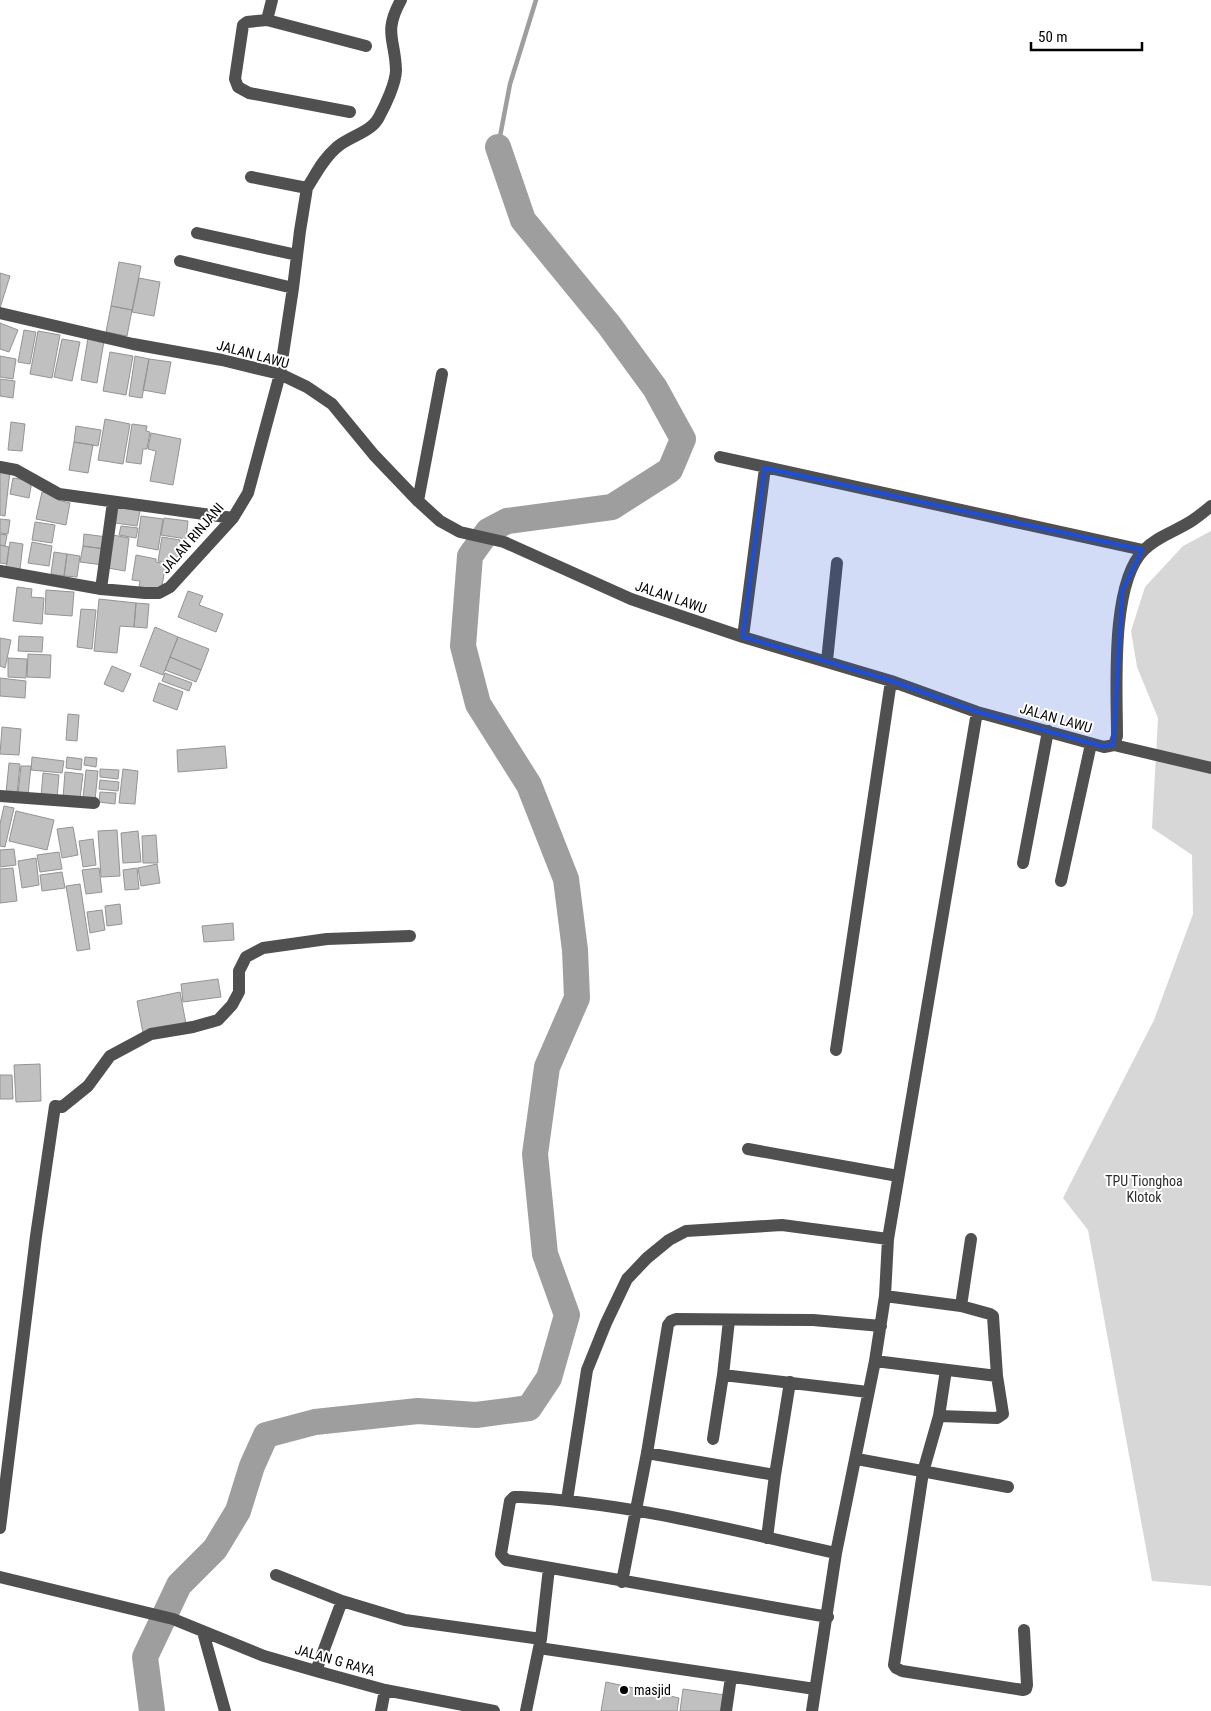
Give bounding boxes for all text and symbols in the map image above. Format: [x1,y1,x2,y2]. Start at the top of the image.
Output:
scale bar [1031,20,1142,52]
text: 50 m [1038,28,1068,46]
street label: JALAN LAWU [215,337,291,371]
street label: JALAN RINJANI [157,500,227,576]
street label: JALAN LAWU [633,577,709,617]
street label: JALAN LAWU [1018,700,1094,736]
park label: TPU Tionghoa Klotok [1105,1173,1183,1205]
street label: JALAN G RAYA [293,1641,377,1679]
place label: masjid [634,1682,671,1698]
marker: masjid [618,1684,630,1696]

